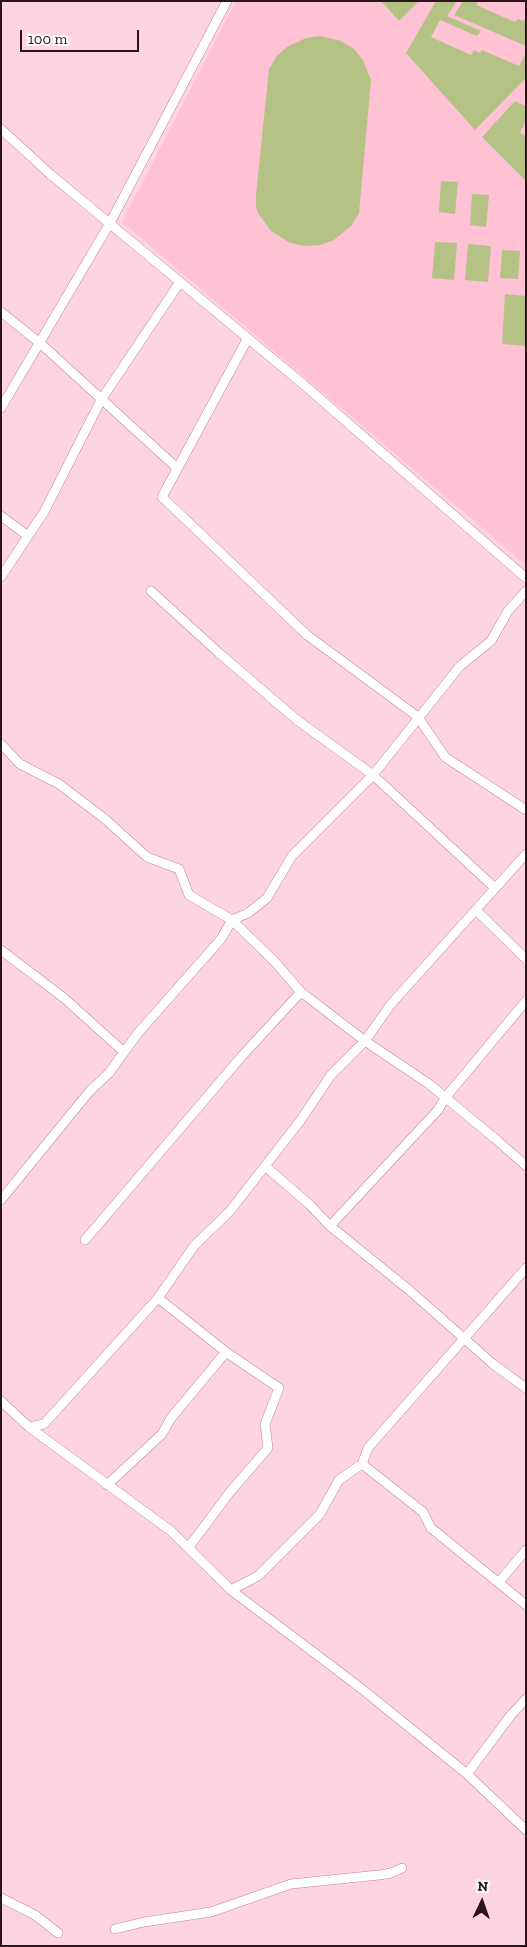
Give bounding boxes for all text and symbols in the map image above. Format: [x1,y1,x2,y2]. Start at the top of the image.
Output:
scale bar [22,20,141,52]
text: 100 m [28,30,67,48]
north arrow [457,1877,507,1927]
text: N [477,1878,489,1895]

